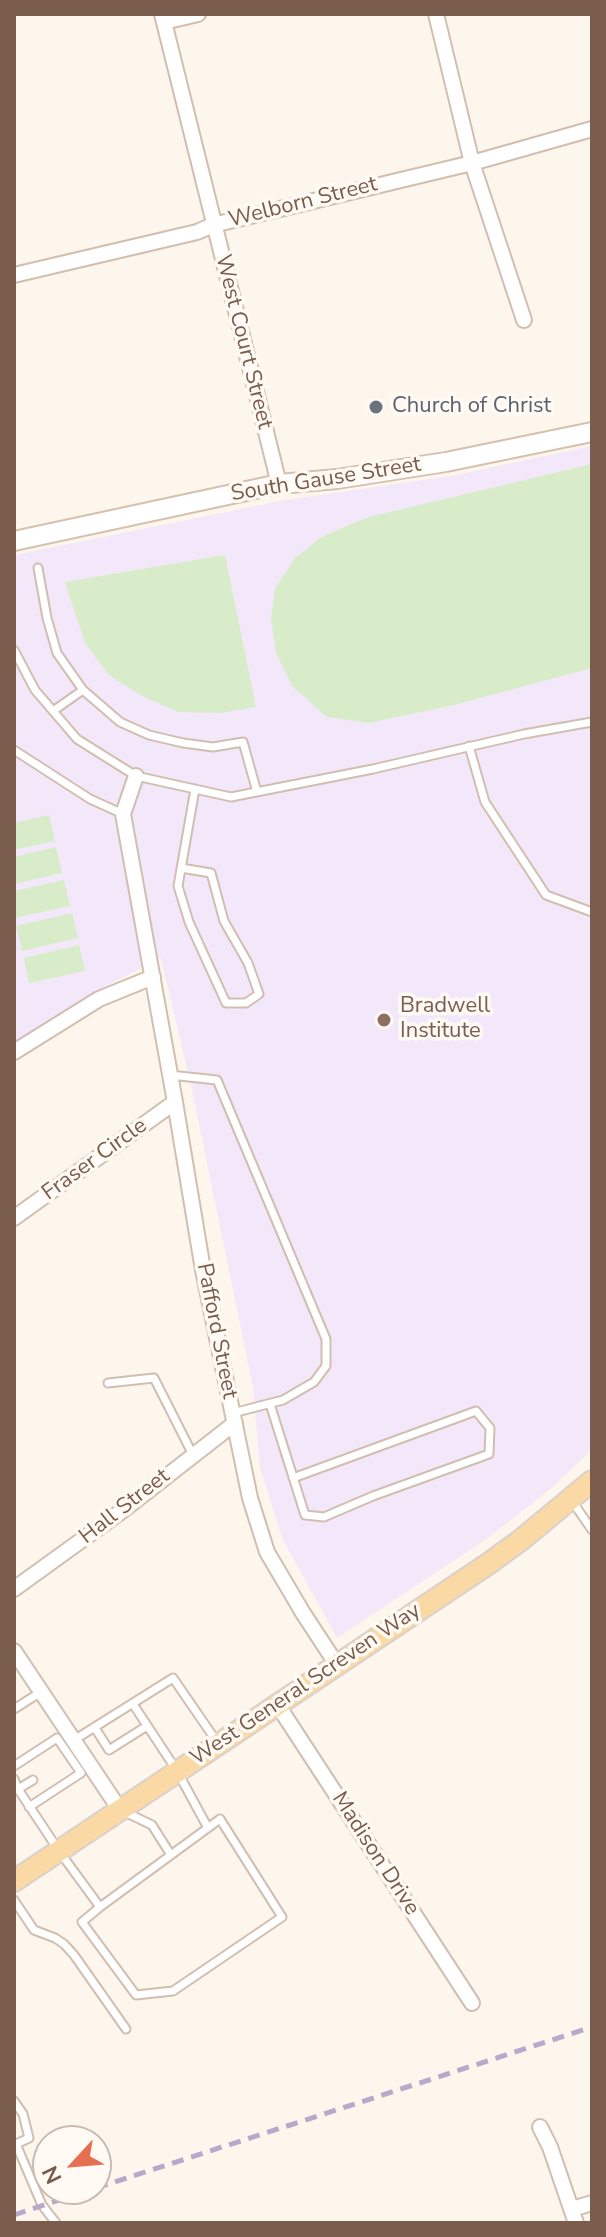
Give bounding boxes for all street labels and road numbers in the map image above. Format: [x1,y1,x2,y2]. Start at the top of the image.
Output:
street label: Welborn Street [226,172,380,234]
street label: West Court Street [209,252,277,432]
street label: South Gause Street [229,452,423,508]
street label: Fraser Circle [37,1113,153,1207]
street label: Pafford Street [190,1261,242,1401]
street label: Hall Street [75,1464,175,1550]
street label: West General Screven Way [186,1598,426,1772]
street label: Madison Drive [325,1787,425,1921]

